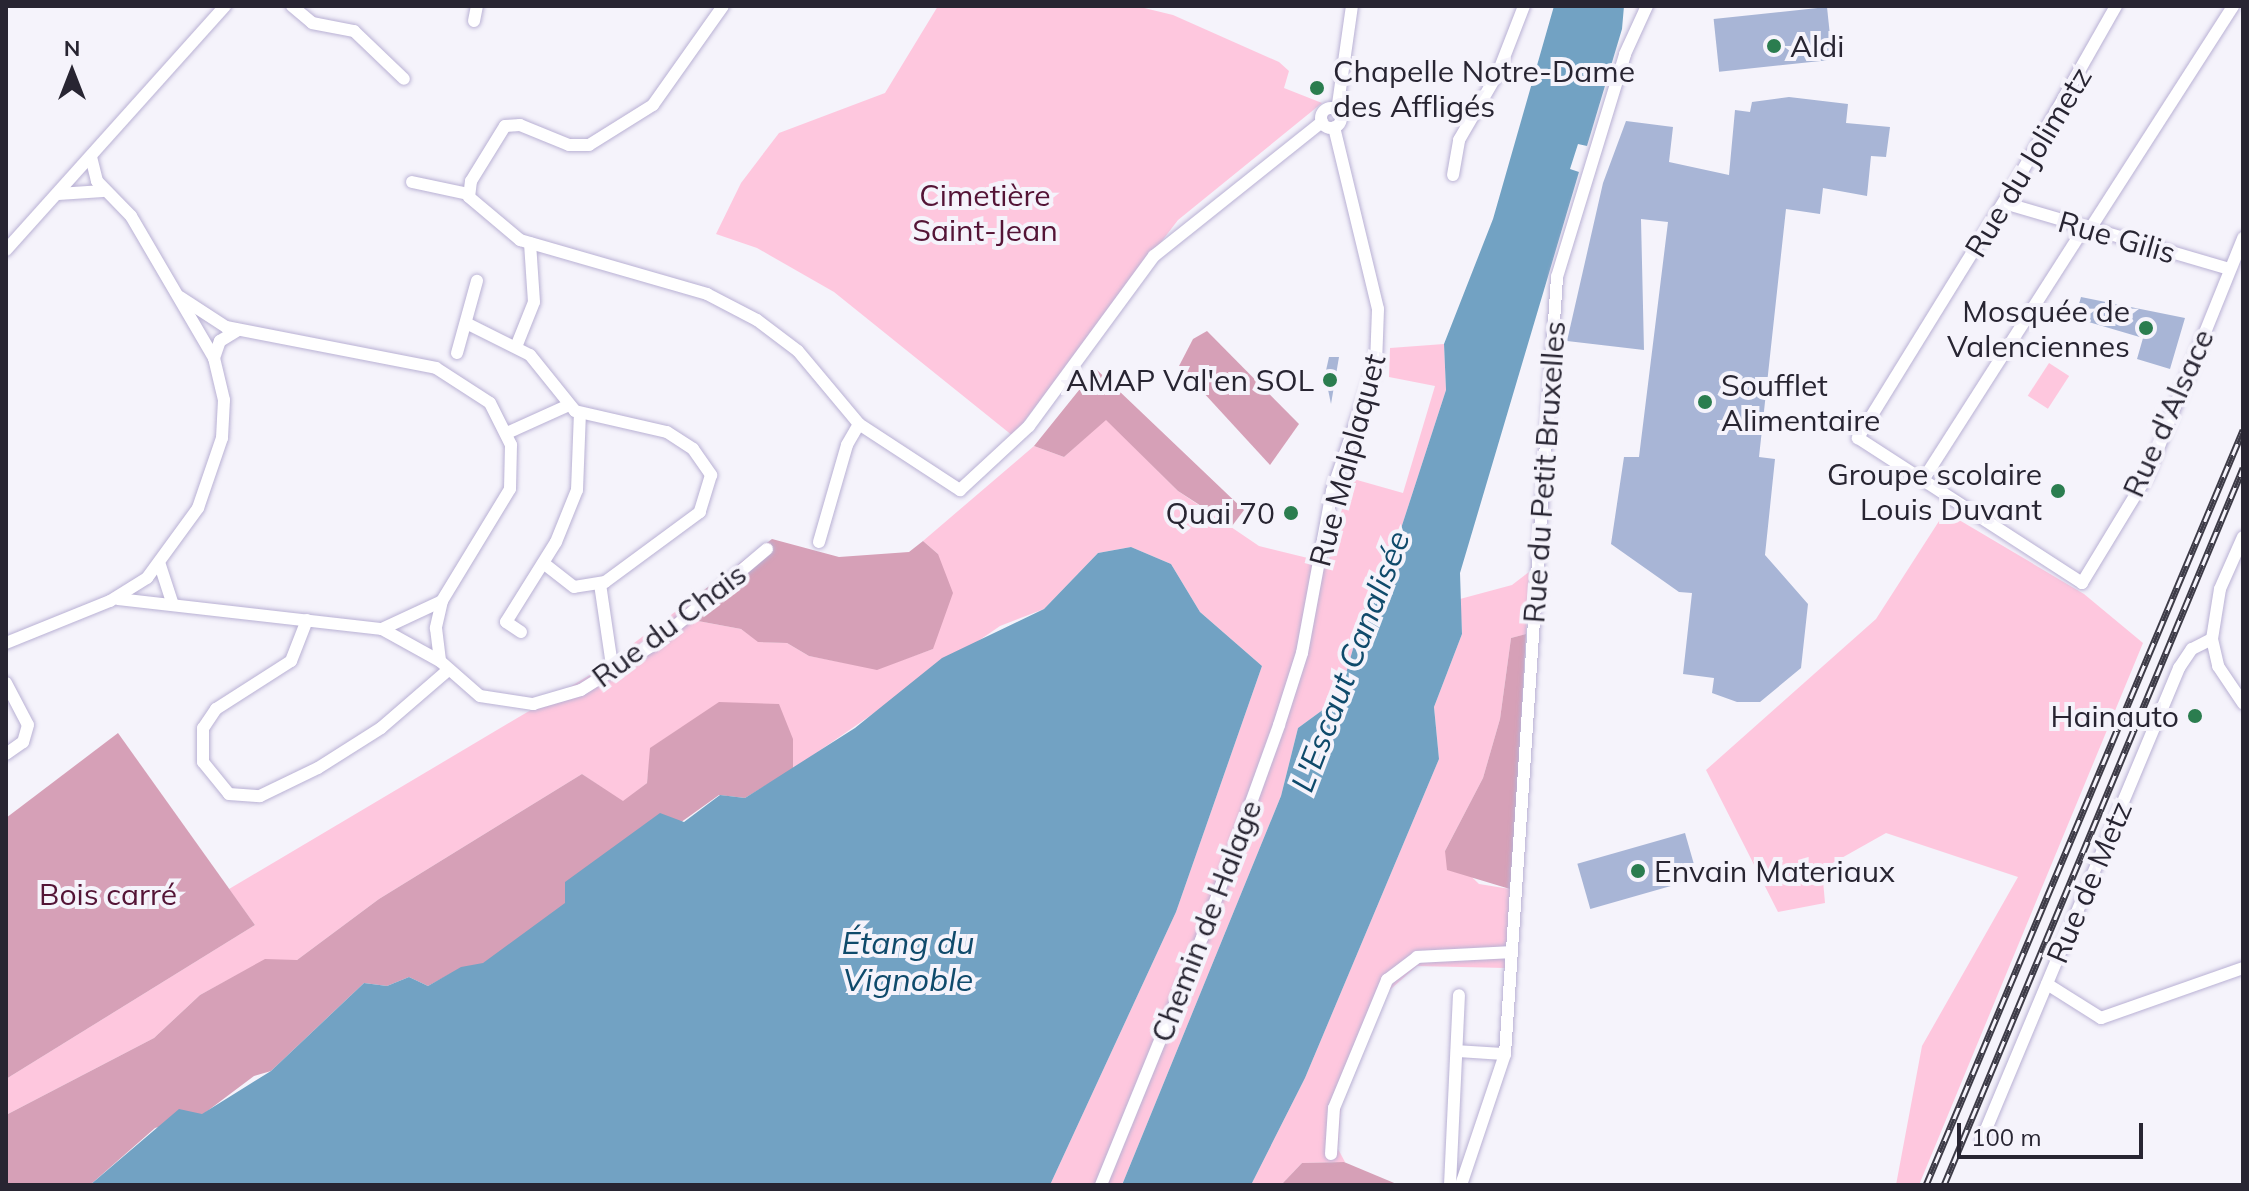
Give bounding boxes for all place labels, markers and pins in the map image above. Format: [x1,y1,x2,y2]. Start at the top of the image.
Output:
place label: Aldi [1790,28,1844,64]
marker: Aldi [1765,37,1783,55]
place label: Chapelle Notre-Dame des Affligés [1333,53,1635,124]
marker: Chapelle Notre-Dame des Affligés [1308,79,1326,97]
place label: Mosquée de Valenciennes [1947,293,2130,364]
marker: Mosquée de Valenciennes [2137,319,2155,337]
place label: AMAP Val'en SOL [1066,362,1314,398]
place label: Soufflet Alimentaire [1721,367,1880,438]
marker: AMAP Val'en SOL [1321,371,1339,389]
marker: Soufflet Alimentaire [1696,393,1714,411]
place label: Groupe scolaire Louis Duvant [1827,456,2042,526]
marker: Groupe scolaire Louis Duvant [2049,482,2067,500]
place label: Quai 70 [1166,495,1275,531]
marker: Quai 70 [1282,504,1300,522]
place label: Hainauto [2051,698,2179,734]
marker: Hainauto [2186,707,2204,725]
place label: Envain Materiaux [1654,853,1895,889]
marker: Envain Materiaux [1629,862,1647,880]

